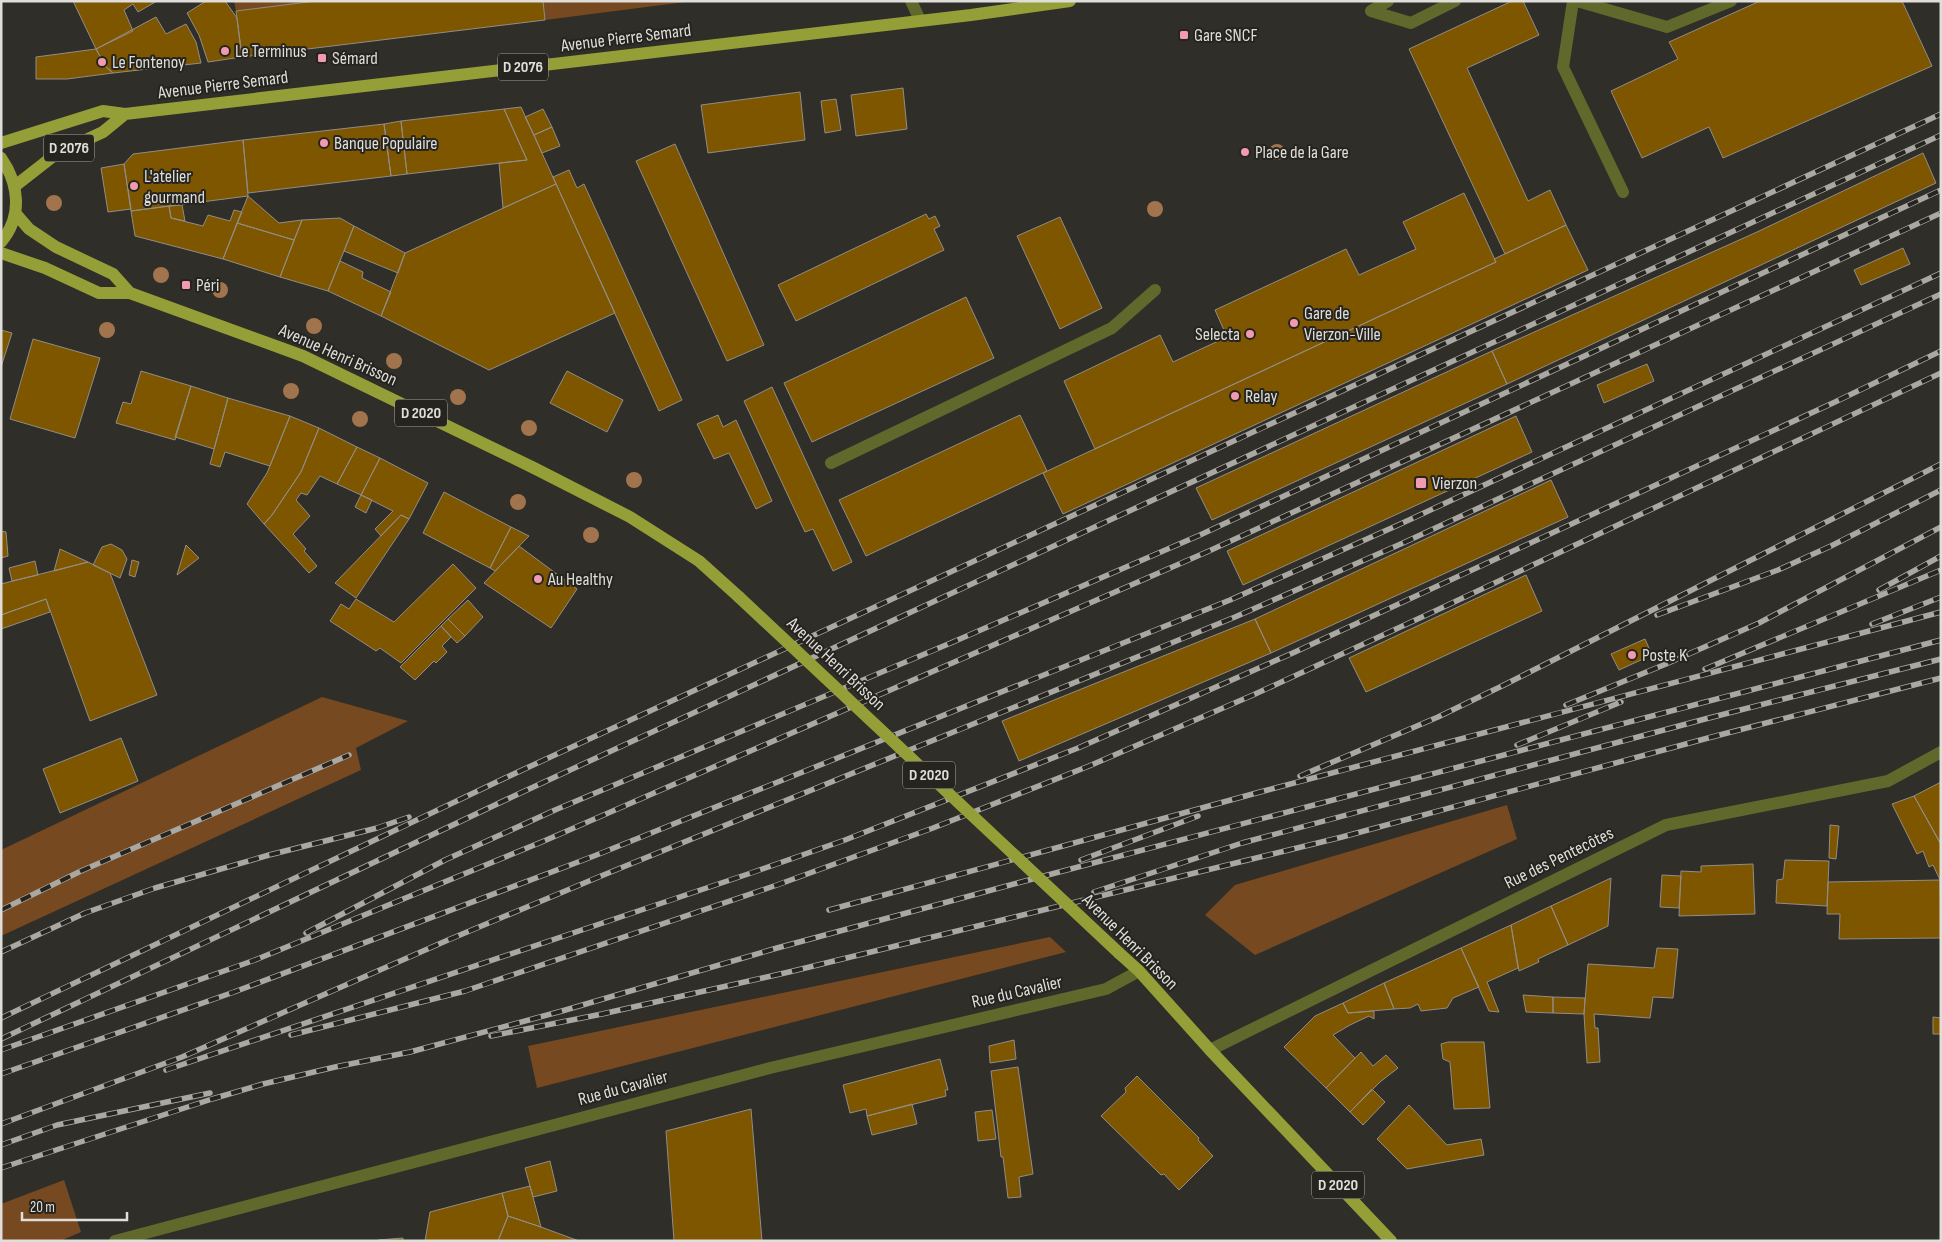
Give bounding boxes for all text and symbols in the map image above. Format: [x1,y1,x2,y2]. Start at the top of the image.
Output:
street label: Avenue Pierre Semard [559,20,692,57]
place label: Gare SNCF [1194,25,1258,46]
marker: Gare SNCF [1178,29,1190,41]
place label: Le Terminus [235,41,307,62]
marker: Le Terminus [219,45,231,57]
place label: Sémard [332,48,378,69]
place label: Le Fontenoy [112,52,185,73]
marker: Sémard [316,52,328,64]
road number: D 2076 [498,54,548,80]
marker: Le Fontenoy [96,56,108,68]
street label: Avenue Pierre Semard [156,67,289,104]
place label: Banque Populaire [334,133,438,154]
road number: D 2076 [44,134,94,162]
marker: Banque Populaire [318,137,330,149]
place label: Place de la Gare [1255,142,1349,163]
marker: Place de la Gare [1239,146,1251,158]
place label: L'atelier gourmand [144,166,205,208]
marker: L'atelier gourmand [128,180,140,192]
place label: Péri [196,275,219,296]
marker: Péri [180,279,192,291]
place label: Gare de Vierzon-Ville [1304,303,1381,345]
marker: Gare de Vierzon-Ville [1288,317,1300,329]
street label: Avenue Henri Brisson [275,319,400,390]
place label: Selecta [1195,324,1240,345]
marker: Selecta [1244,328,1256,340]
place label: Relay [1245,386,1277,407]
marker: Relay [1229,390,1241,402]
road number: D 2020 [395,399,447,426]
place label: Vierzon [1432,473,1477,494]
marker: Vierzon [1414,476,1428,490]
place label: Au Healthy [547,569,613,590]
marker: Au Healthy [532,573,544,585]
street label: Avenue Henri Brisson [782,612,890,715]
place label: Poste K [1642,645,1688,666]
marker: Poste K [1626,649,1638,661]
road number: D 2020 [903,762,955,788]
street label: Rue des Pentecôtes [1501,823,1617,893]
street label: Avenue Henri Brisson [1077,889,1182,994]
street label: Rue du Cavalier [970,971,1064,1013]
street label: Rue du Cavalier [576,1066,670,1110]
road number: D 2020 [1312,1172,1364,1198]
scale bar [22,1190,128,1222]
text: 20 m [30,1198,55,1217]

